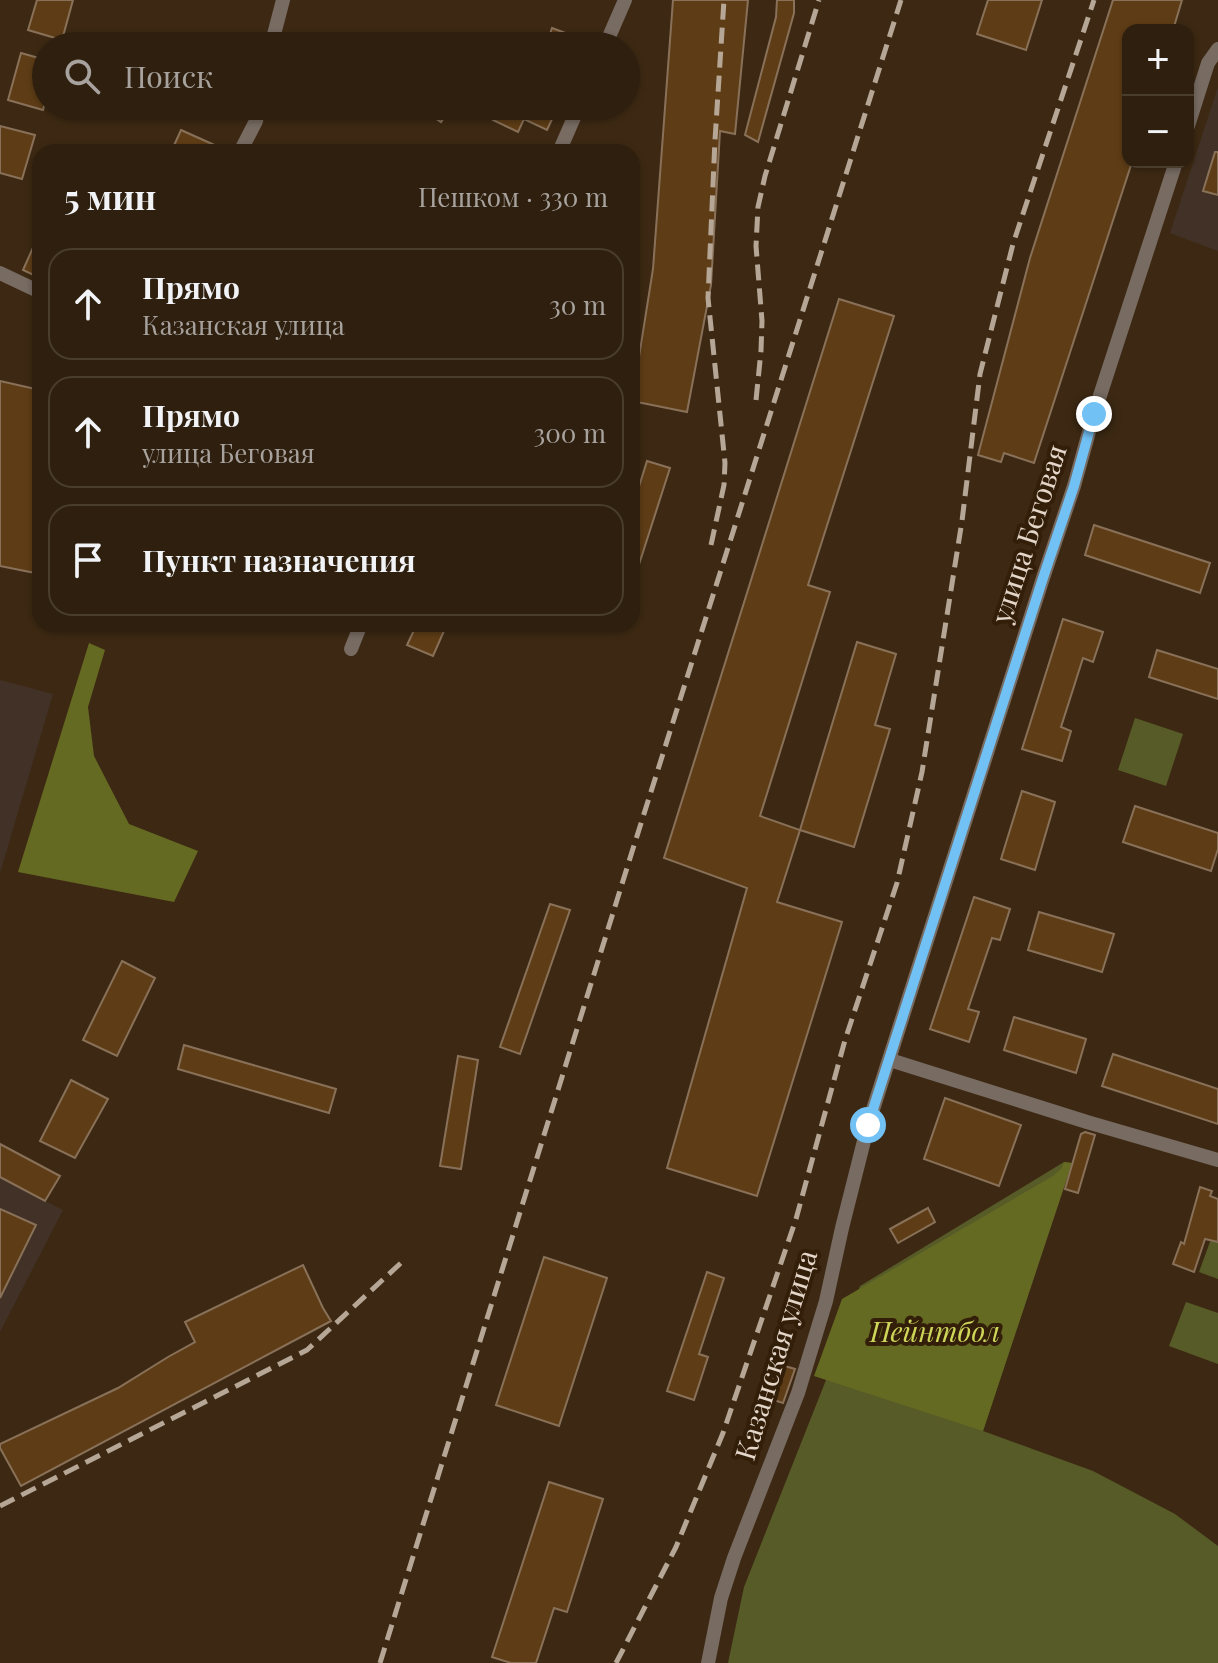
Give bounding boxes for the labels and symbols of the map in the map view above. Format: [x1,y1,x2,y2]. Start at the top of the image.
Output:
route end [1076,396,1112,432]
street label: улица Беговая [981,439,1074,629]
route start [850,1107,886,1143]
street label: Казанская улица [725,1245,824,1464]
park label: Пейнтбол [869,1312,1000,1349]

